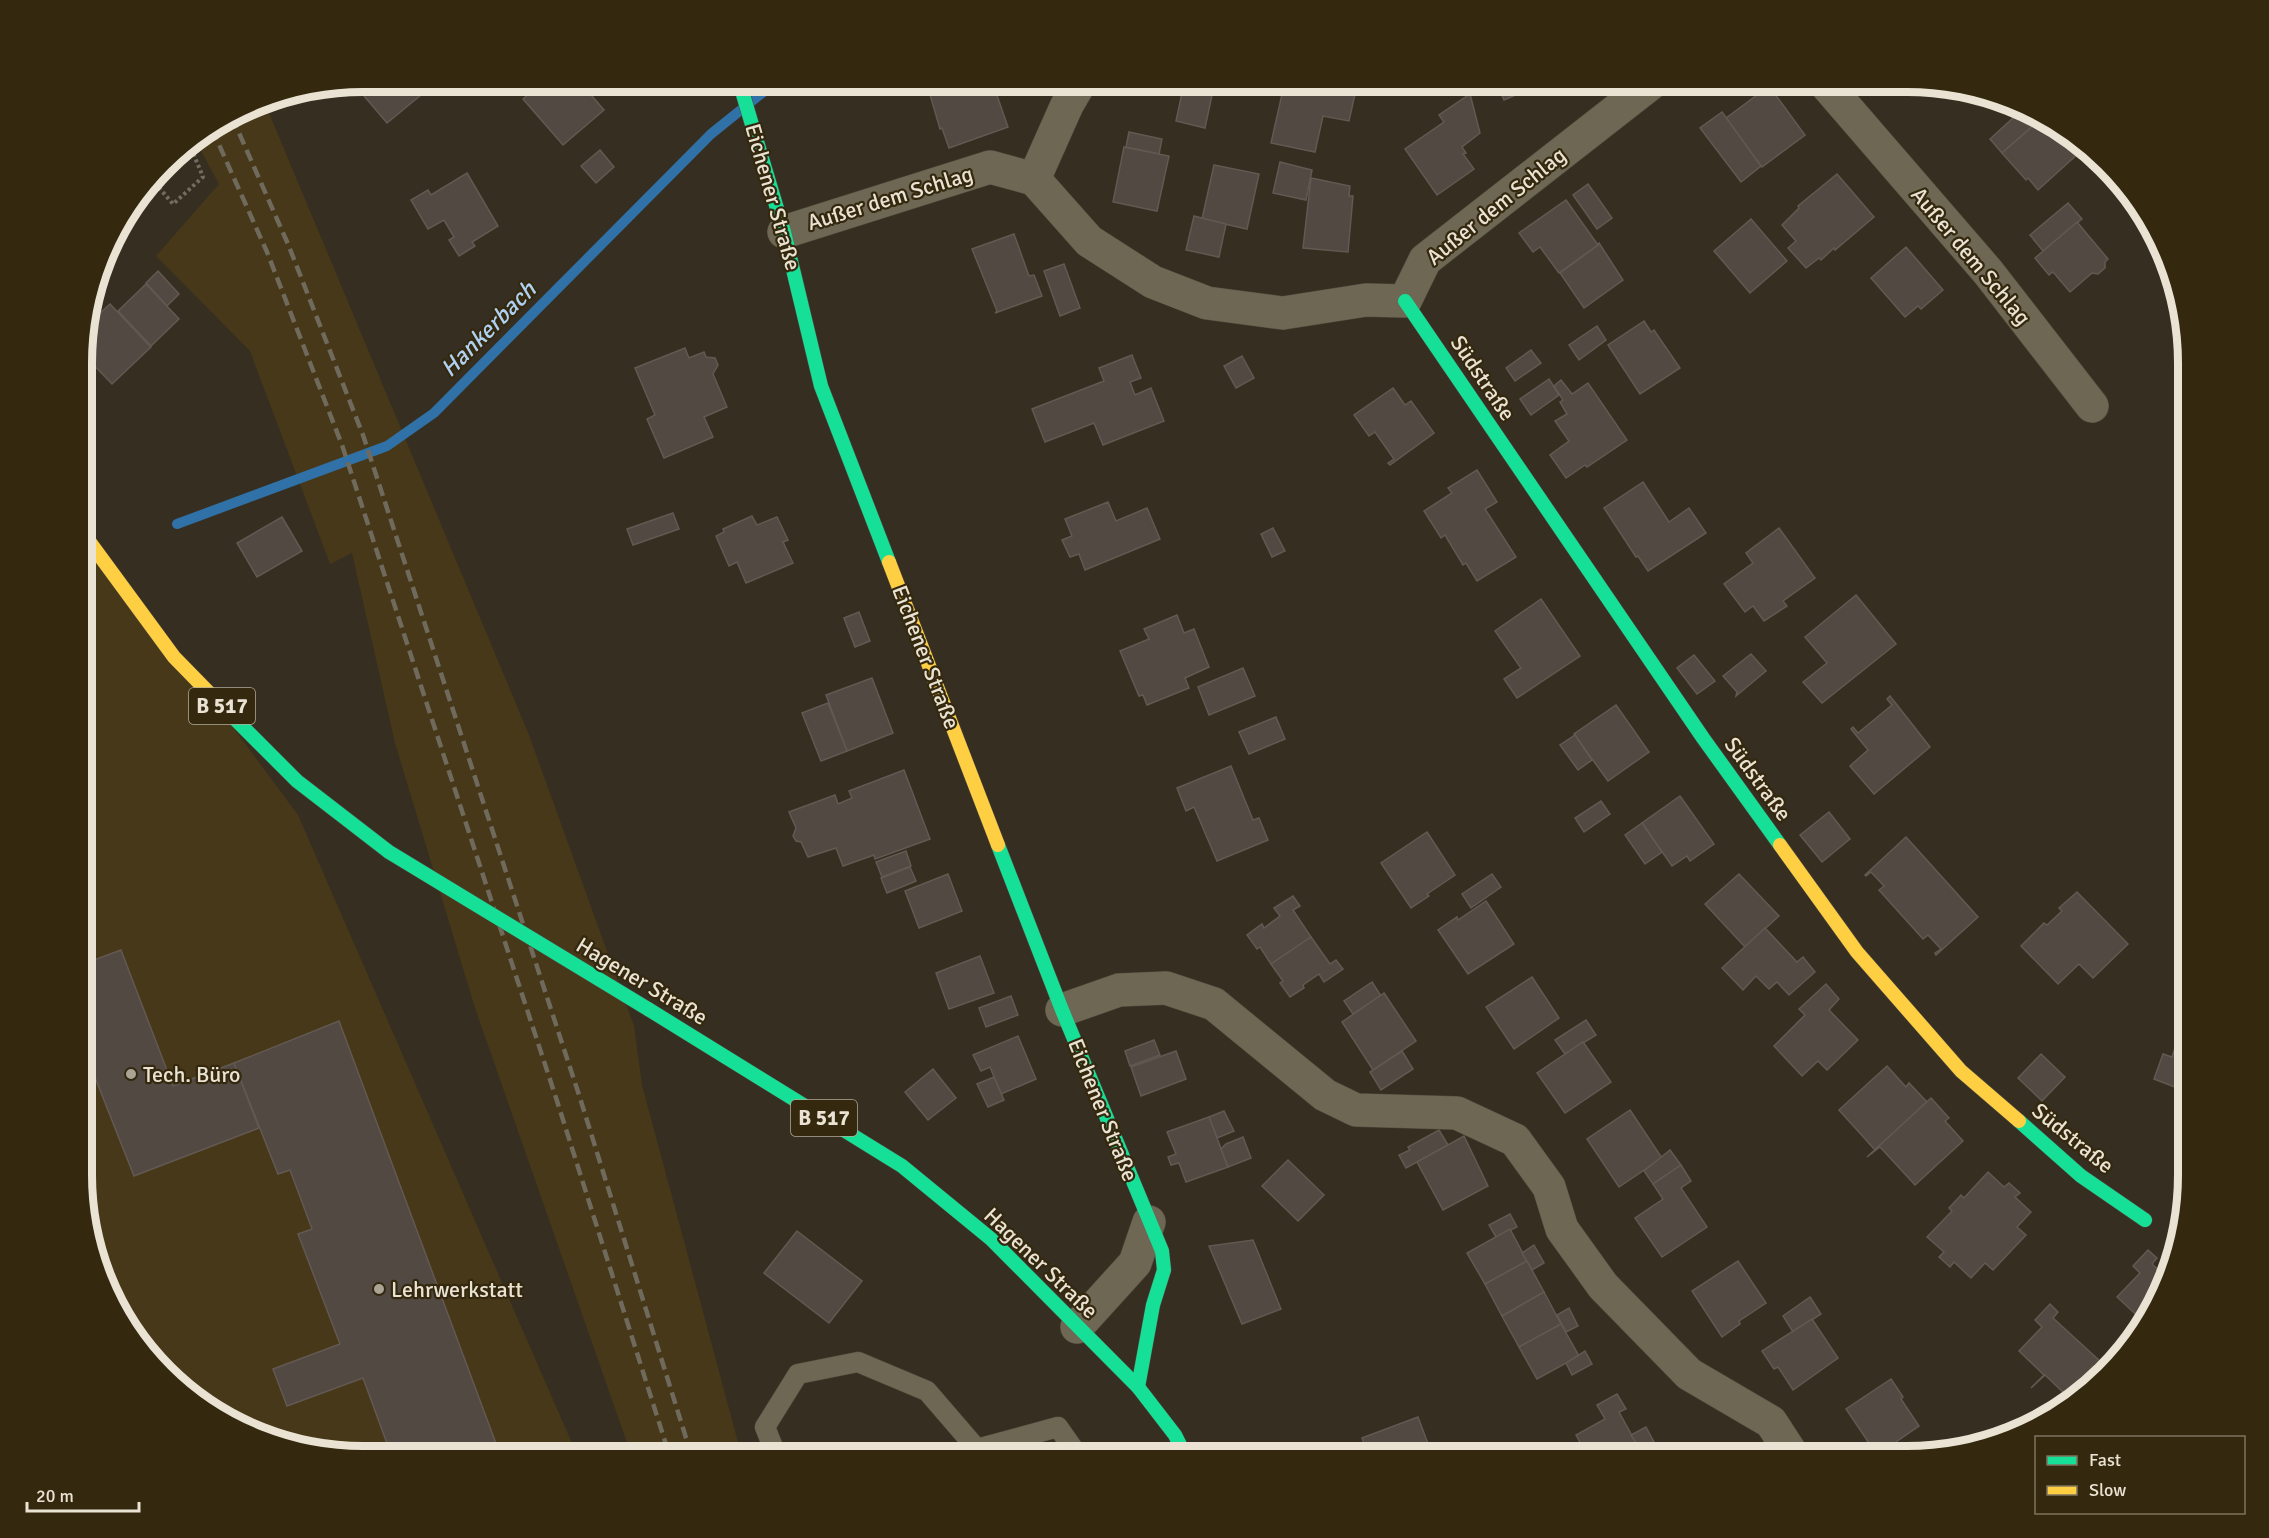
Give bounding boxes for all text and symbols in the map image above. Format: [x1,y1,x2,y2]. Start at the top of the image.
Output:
street label: Eichener Straße [739,120,807,274]
street label: Außer dem Schlag [1421,141,1571,271]
street label: Außer dem Schlag [804,160,976,236]
street label: Außer dem Schlag [1905,182,2037,330]
water label: Hankerbach [434,274,543,383]
street label: Südstraße [1445,330,1521,426]
street label: Eichener Straße [886,581,966,733]
road number: B 517 [189,688,255,724]
street label: Südstraße [1719,732,1797,826]
street label: Hagener Straße [571,931,713,1031]
street label: Eichener Straße [1062,1035,1144,1185]
place label: Tech. Büro [143,1061,240,1088]
marker: Tech. Büro [124,1067,138,1081]
street label: Südstraße [2027,1097,2119,1179]
road number: B 517 [791,1100,857,1136]
street label: Hagener Straße [978,1202,1104,1324]
place label: Lehrwerkstatt [391,1276,523,1303]
marker: Lehrwerkstatt [372,1282,386,1296]
legend [2035,1436,2245,1514]
text: Fast [2089,1449,2121,1471]
scale bar [27,1475,140,1513]
text: Slow [2089,1479,2126,1501]
text: 20 m [36,1485,74,1507]

